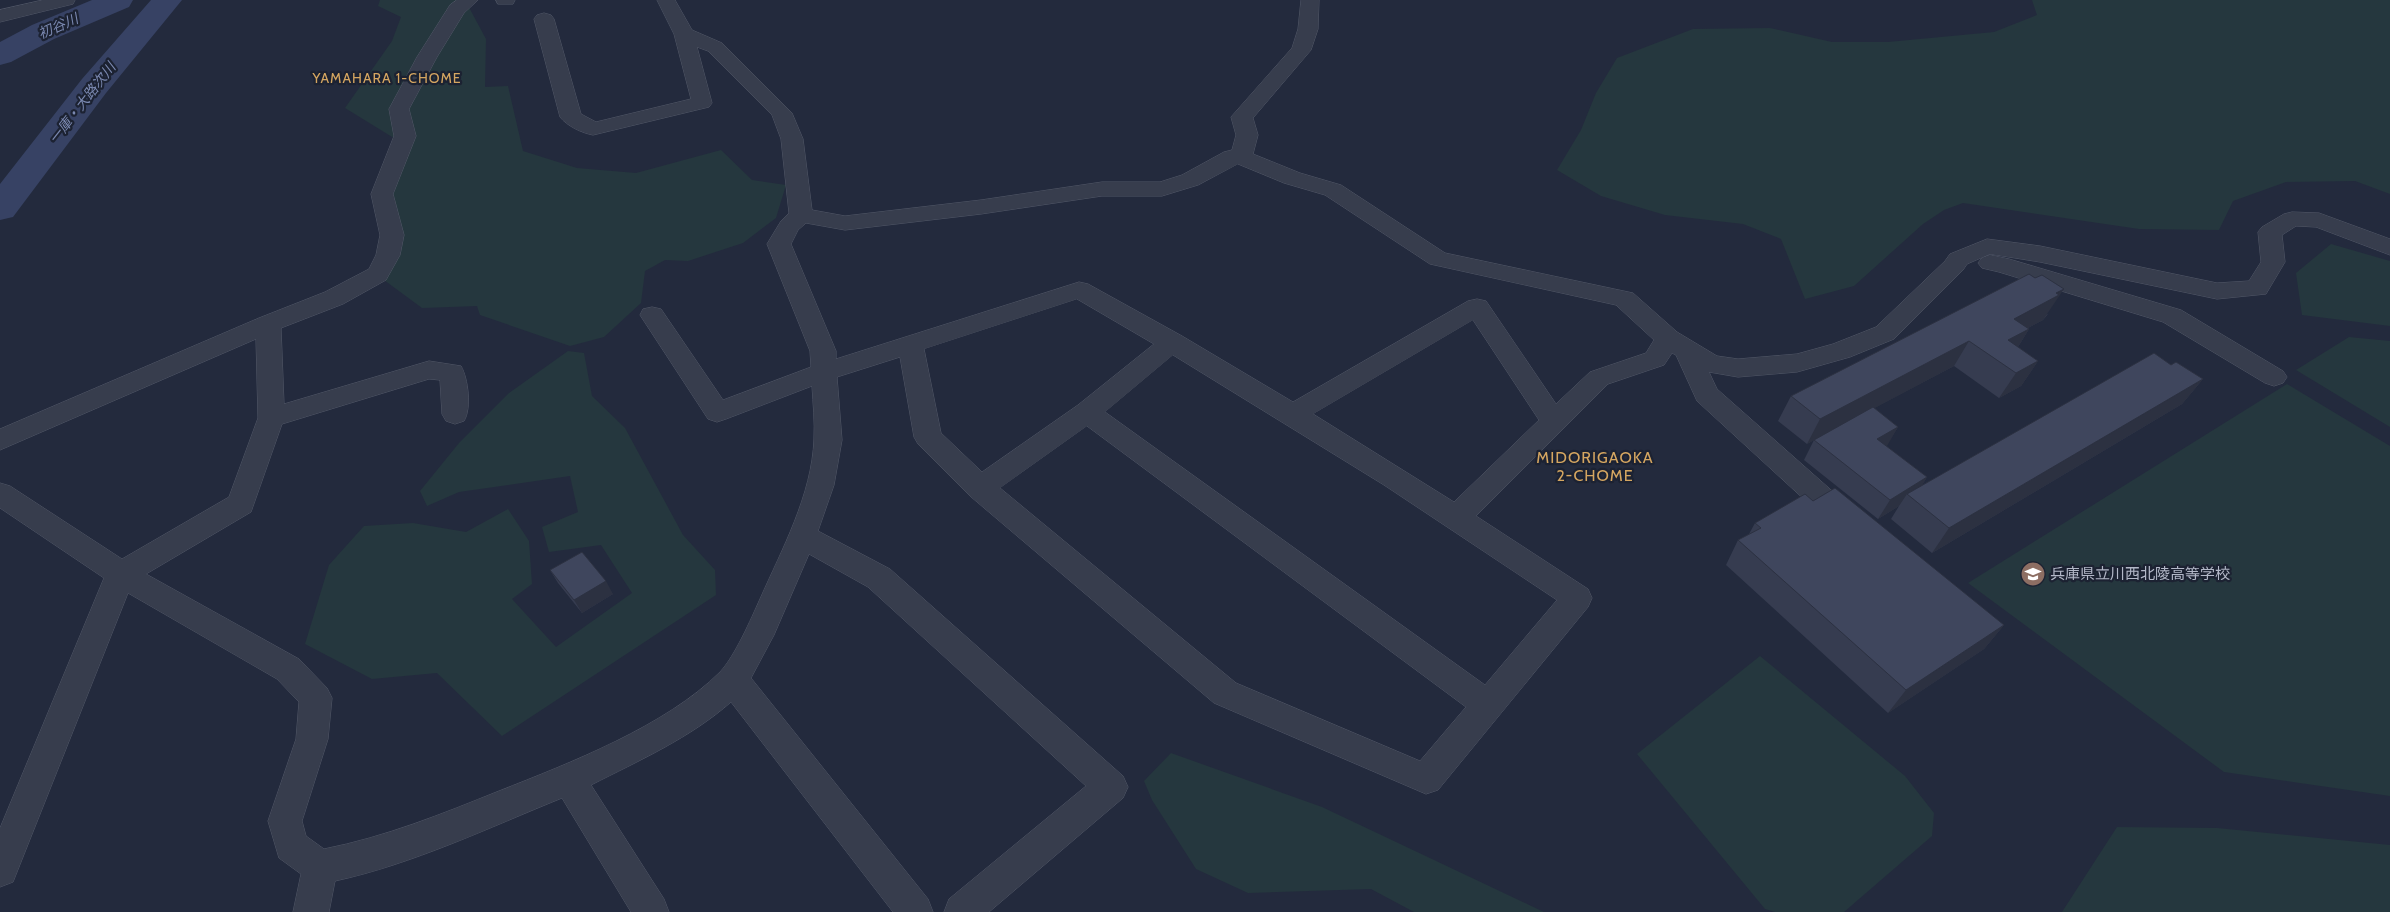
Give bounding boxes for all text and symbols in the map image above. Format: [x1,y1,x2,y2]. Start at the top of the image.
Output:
water label: 初谷川 [35,8,83,43]
water label: 一庫・大路次川 [45,57,120,147]
district label: YAMAHARA 1-CHOME [311,69,462,87]
district label: MIDORIGAOKA 2-CHOME [1536,448,1654,485]
school or university icon: 兵庫県立川西北陵高等学校 [2020,561,2046,587]
place label: 兵庫県立川西北陵高等学校 [2050,565,2230,583]

